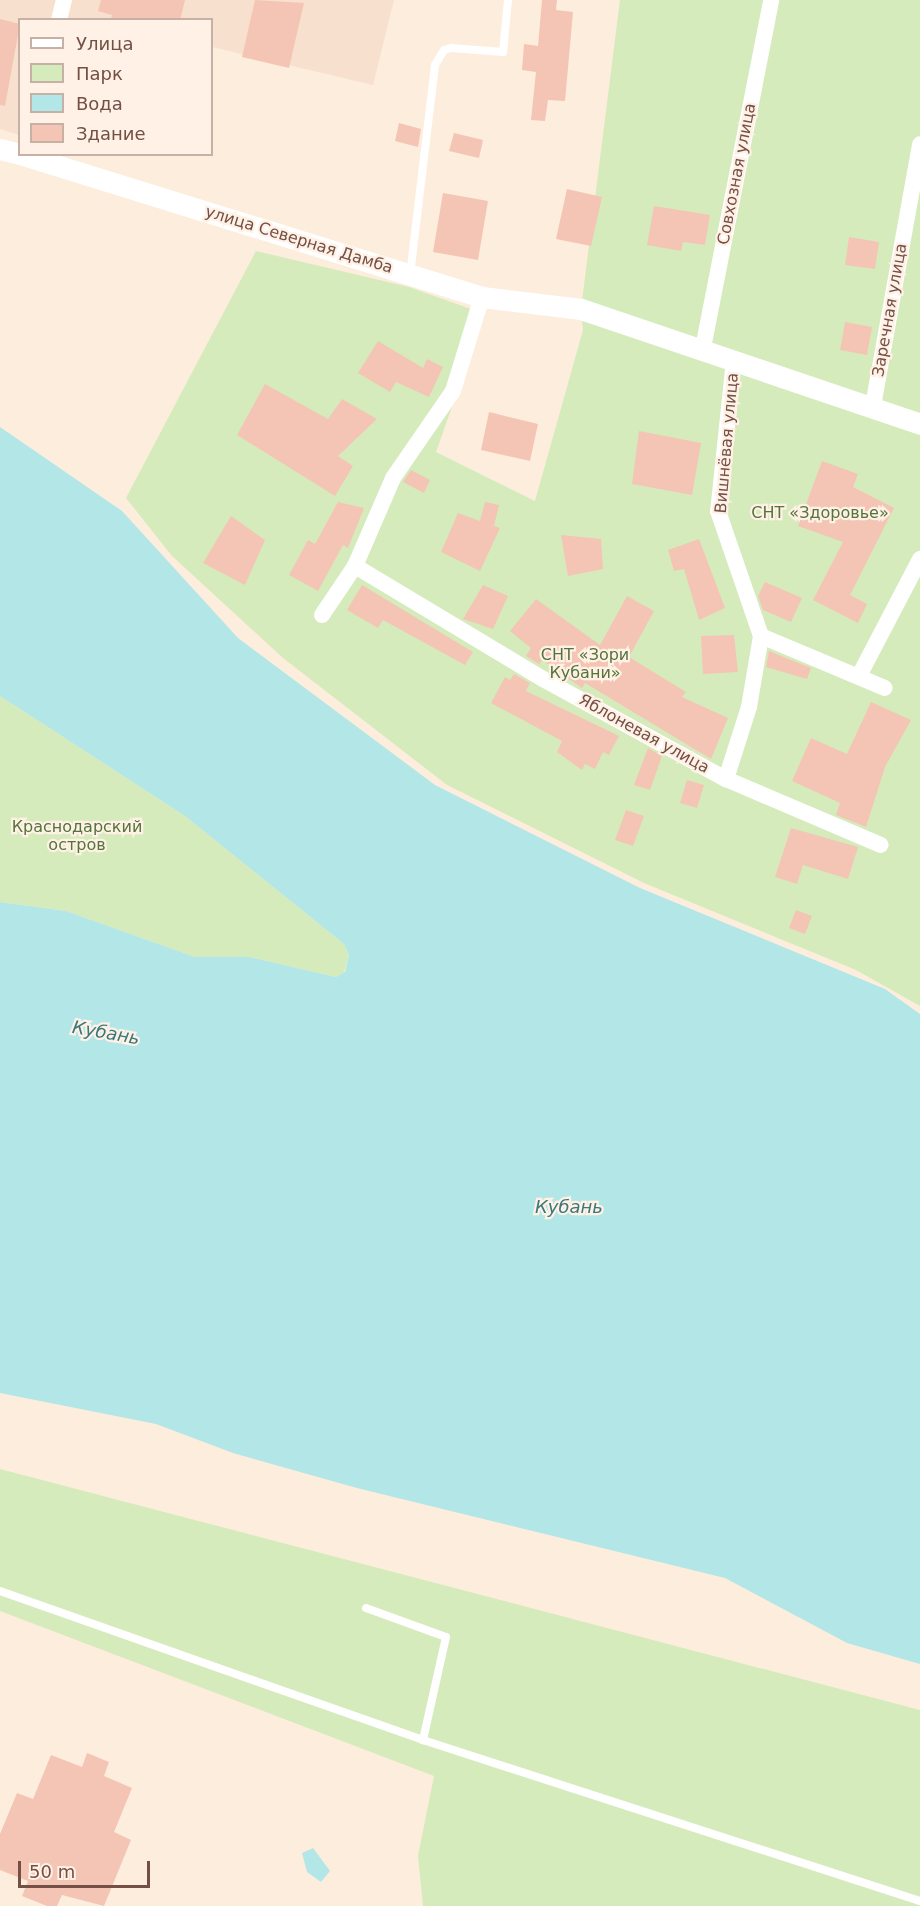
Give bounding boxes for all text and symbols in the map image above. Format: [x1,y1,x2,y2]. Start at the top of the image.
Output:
legend [18,18,213,156]
text: Улица [76,33,133,54]
text: Парк [76,63,123,84]
text: Вода [76,93,123,114]
street label: Совхозная улица [714,102,760,246]
text: Здание [76,123,146,144]
street label: улица Северная Дамба [203,202,395,278]
street label: Заречная улица [869,242,911,378]
street label: Вишнёвая улица [711,372,743,514]
park label: СНТ «Здоровье» [751,503,889,523]
park label: СНТ «Зори Кубани» [541,645,629,683]
street label: Яблоневая улица [575,690,713,778]
park label: Краснодарский остров [12,817,142,855]
water label: Кубань [71,1016,141,1050]
water label: Кубань [535,1196,603,1218]
scale bar [21,1849,153,1887]
text: 50 m [29,1861,75,1882]

